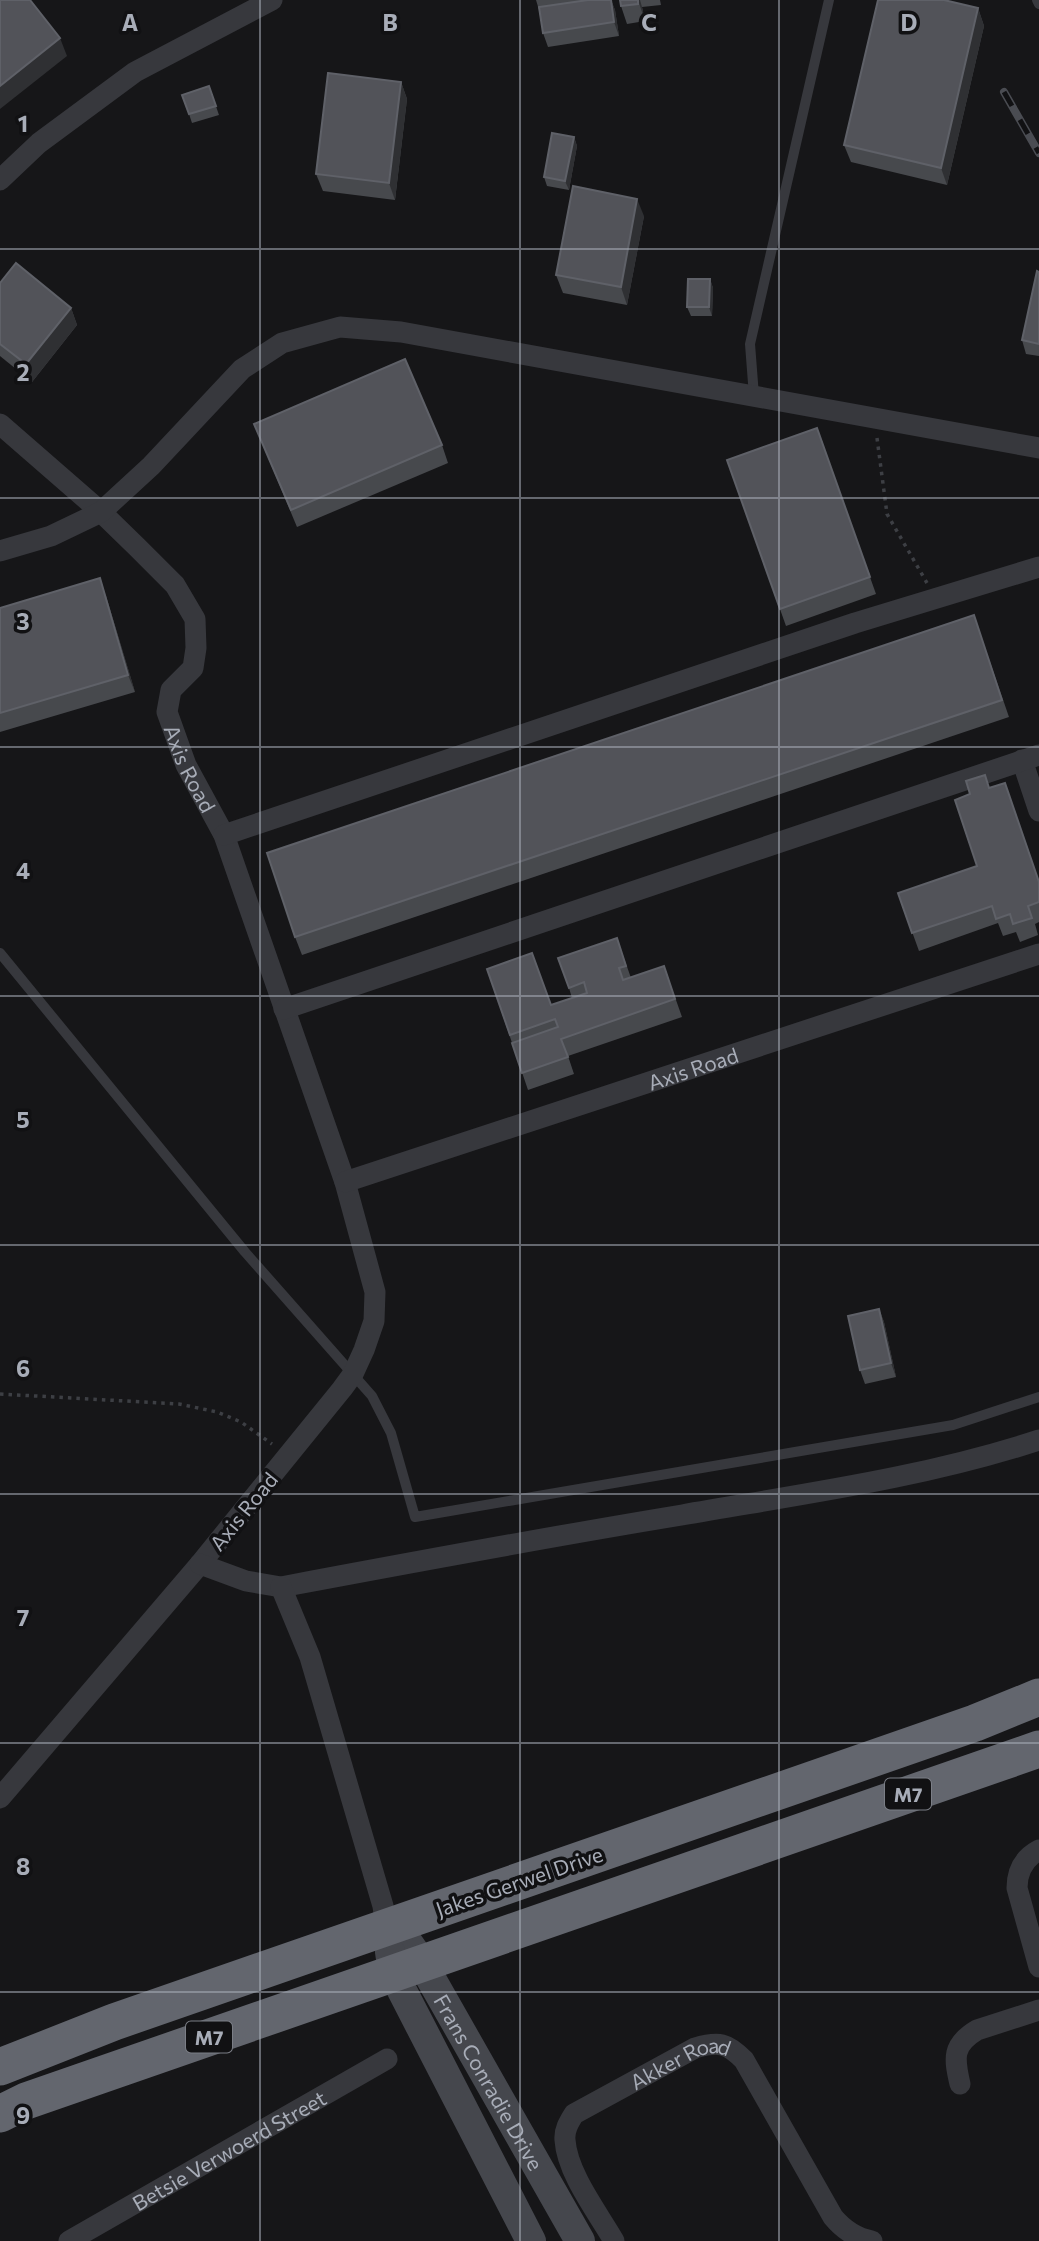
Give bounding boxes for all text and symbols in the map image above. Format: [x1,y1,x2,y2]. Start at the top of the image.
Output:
text: A [122,8,139,36]
text: B [382,8,398,36]
text: C [641,8,657,36]
text: D [901,8,918,36]
text: 1 [18,109,28,137]
text: 2 [16,358,30,386]
text: 3 [16,607,30,635]
street label: Axis Road [160,721,222,816]
text: 4 [16,856,30,884]
street label: Axis Road [644,1041,741,1094]
text: 5 [16,1105,30,1133]
text: 6 [16,1354,30,1382]
street label: Axis Road [204,1467,282,1555]
text: 7 [17,1603,29,1631]
road number: M7 [885,1778,931,1810]
street label: Jakes Gerwel Drive [432,1841,606,1921]
text: 8 [16,1852,30,1880]
street label: Frans Conradie Drive [430,1989,549,2174]
road number: M7 [186,2022,232,2052]
street label: Akker Road [625,2032,735,2094]
street label: Betsie Verwoerd Street [127,2084,330,2215]
text: 9 [16,2101,30,2129]

